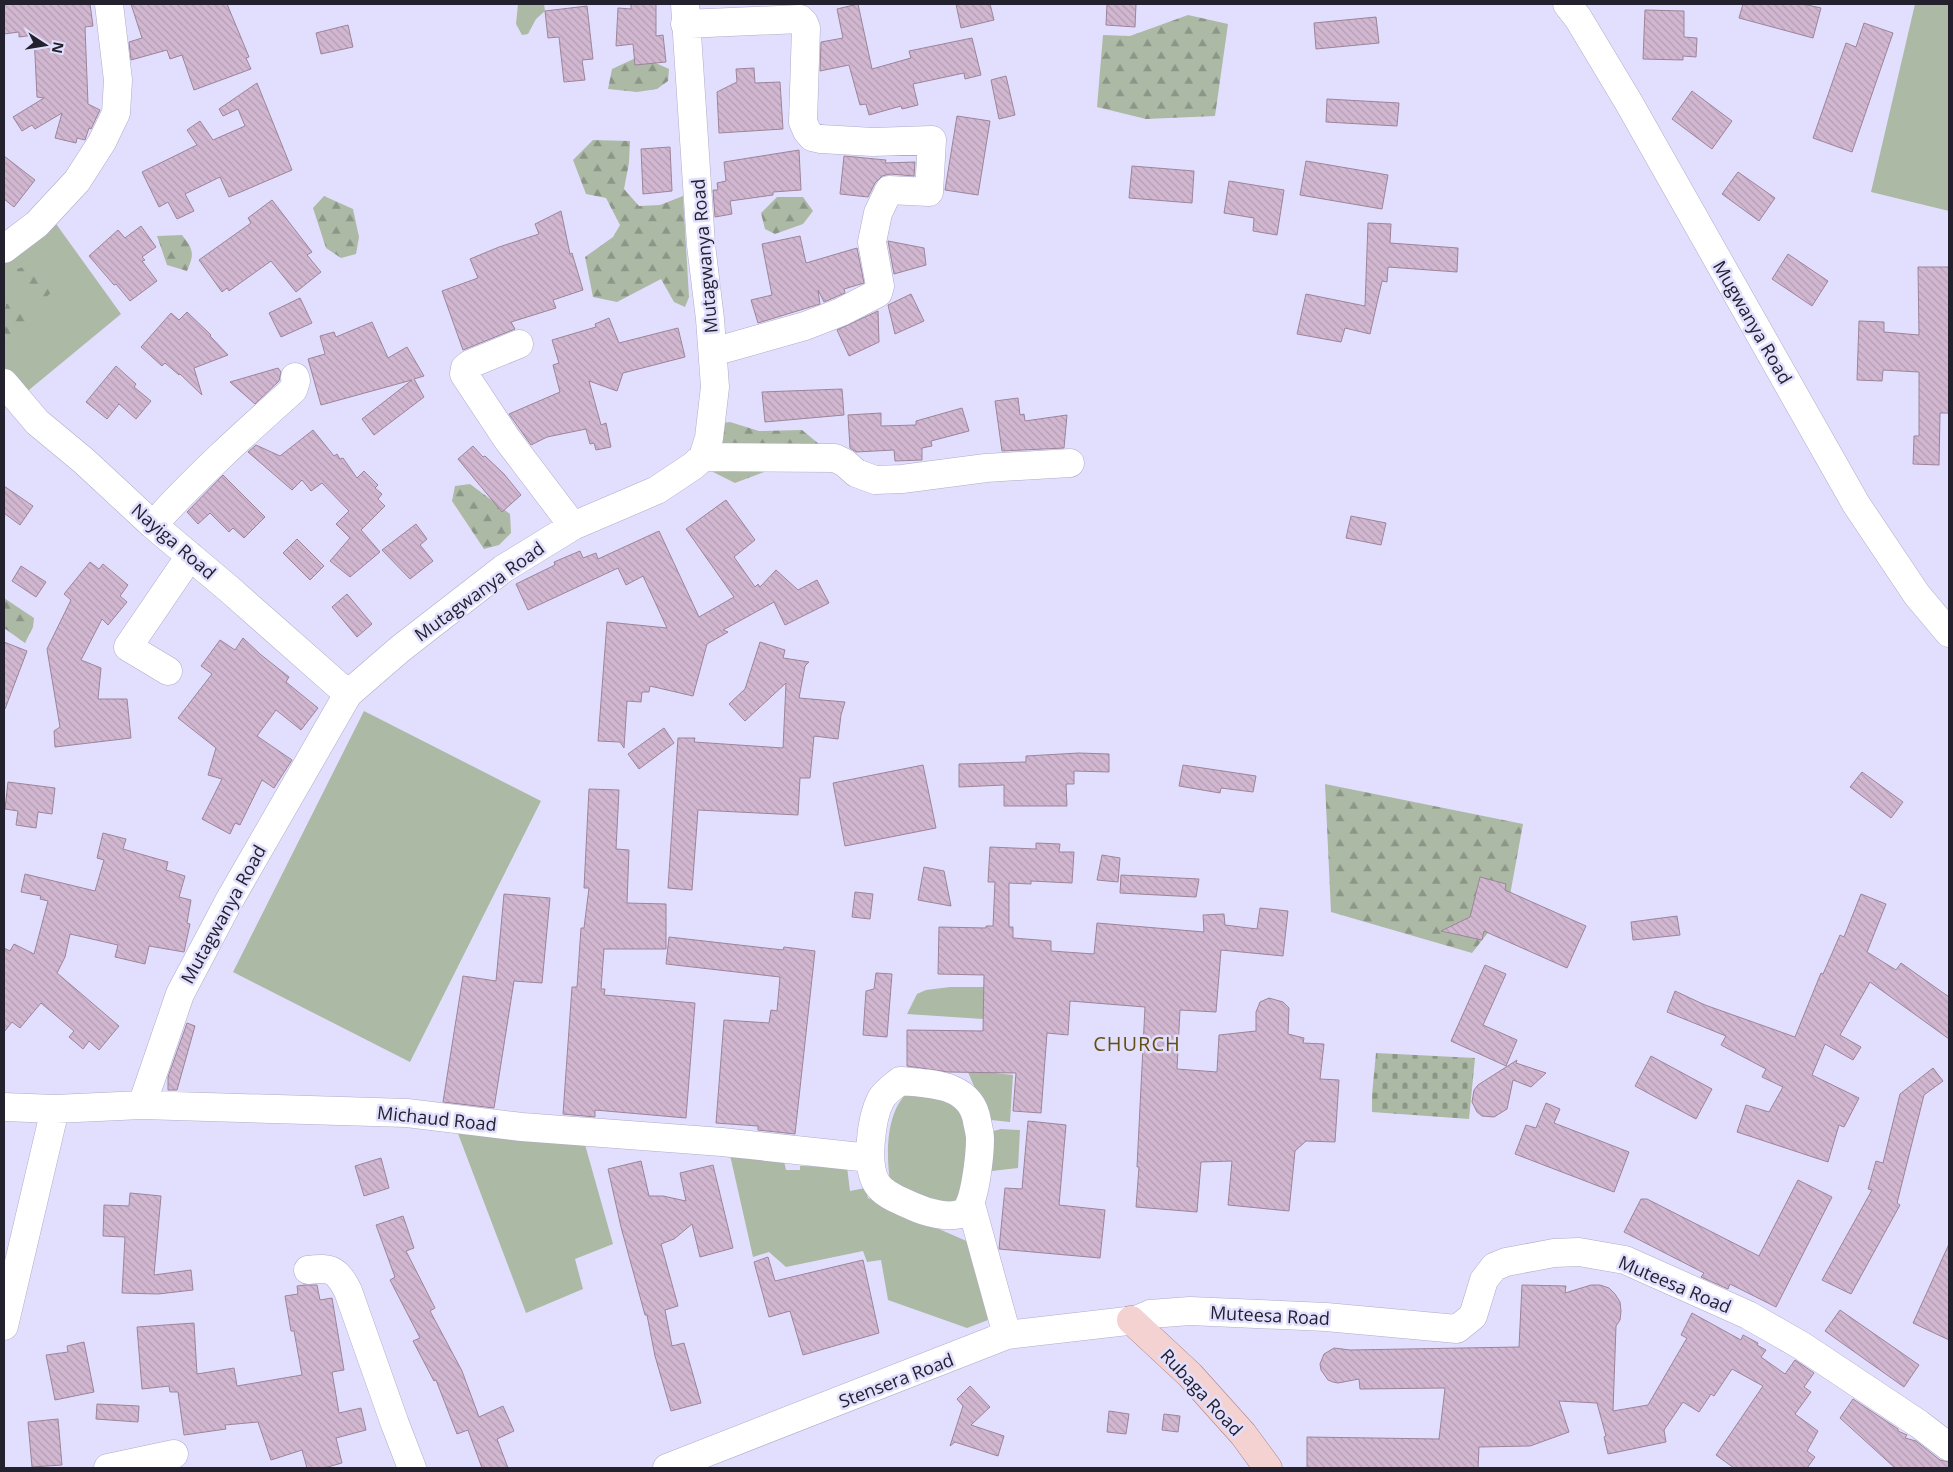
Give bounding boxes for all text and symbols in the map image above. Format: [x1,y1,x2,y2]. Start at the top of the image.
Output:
north arrow [20,20,70,70]
text: N [48,40,69,55]
street label: Mutagwanya Road [685,178,723,334]
street label: Mugwanya Road [1708,256,1798,388]
street label: Nayiga Road [127,498,221,584]
street label: Mutagwanya Road [409,536,549,646]
street label: Mutagwanya Road [175,840,271,988]
district label: CHURCH [1093,1030,1181,1057]
street label: Michaud Road [376,1100,498,1136]
street label: Muteesa Road [1615,1249,1735,1319]
street label: Muteesa Road [1209,1300,1331,1330]
street label: Rubaga Road [1156,1343,1248,1441]
street label: Stensera Road [835,1347,957,1413]

